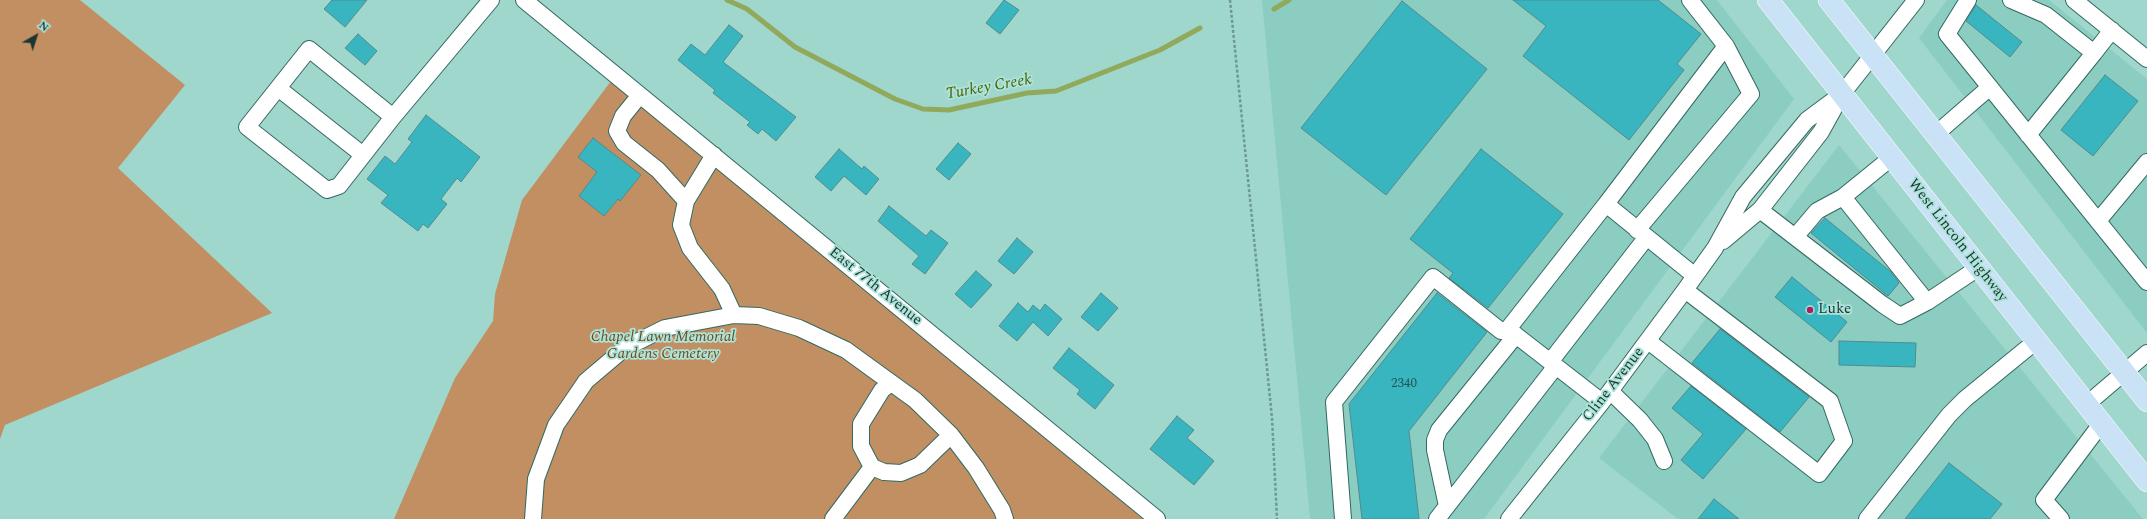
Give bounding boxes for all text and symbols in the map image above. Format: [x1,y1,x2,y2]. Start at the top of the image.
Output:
north arrow [16,16,56,56]
text: N [35,17,53,36]
water label: Turkey Creek [945,71,1033,105]
street label: West Lincoln Highway [1903,176,2011,306]
street label: East 77th Avenue [825,244,925,330]
place label: Luke [1818,301,1851,319]
marker: Luke [1805,305,1815,315]
park label: Chapel Lawn Memorial Gardens Cemetery [591,329,735,364]
street label: Cline Avenue [1579,344,1649,426]
house number: 2340 [1391,376,1417,392]

